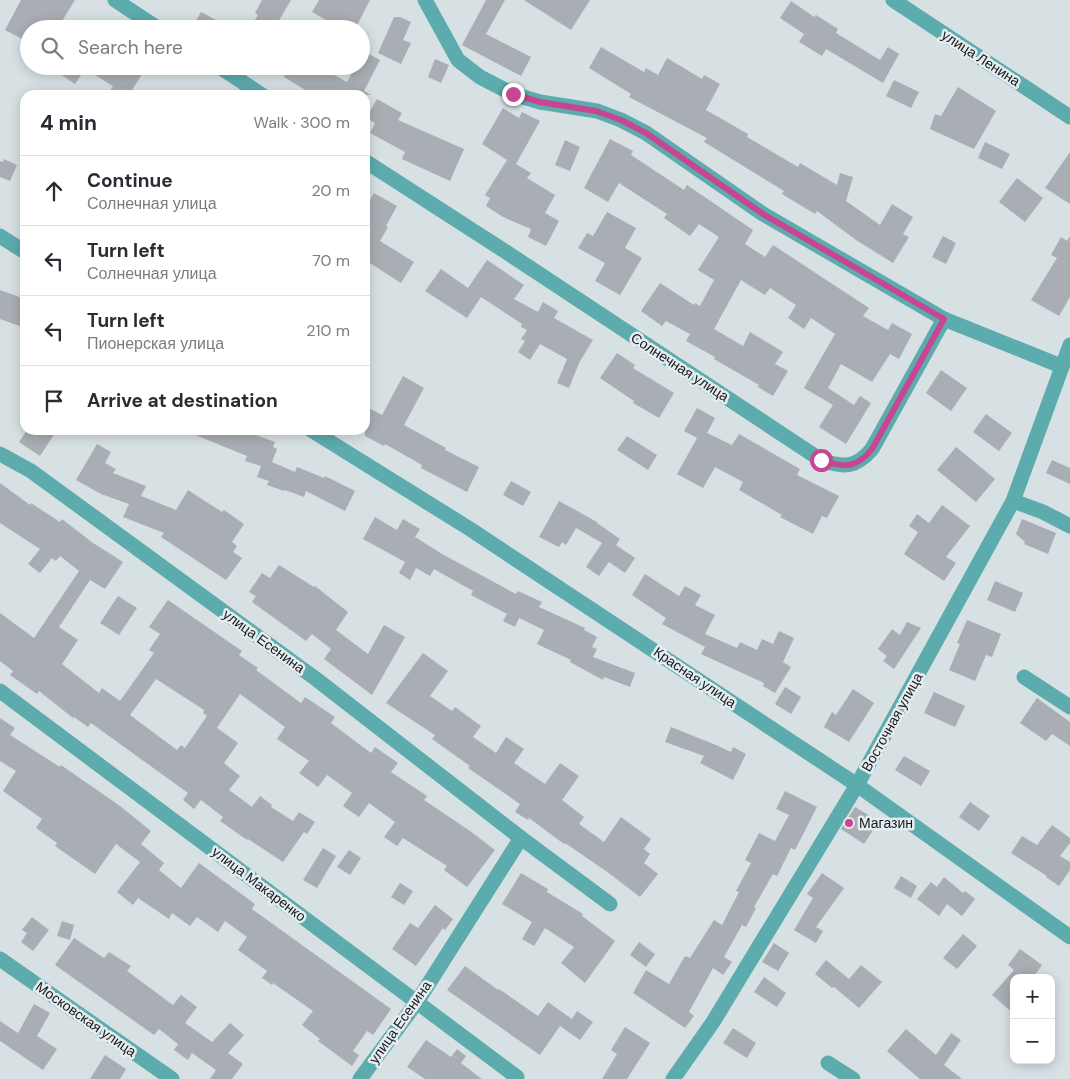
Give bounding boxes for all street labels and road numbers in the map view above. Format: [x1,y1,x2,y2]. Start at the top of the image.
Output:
street label: улица Ленина [938,26,1024,90]
street label: Солнечная улица [628,329,733,406]
street label: улица Есенина [219,605,309,677]
street label: Красная улица [650,643,740,711]
street label: Восточная улица [857,669,927,775]
street label: улица Макаренко [208,843,310,925]
street label: улица Есенина [365,977,435,1067]
street label: Московская улица [32,978,140,1061]

